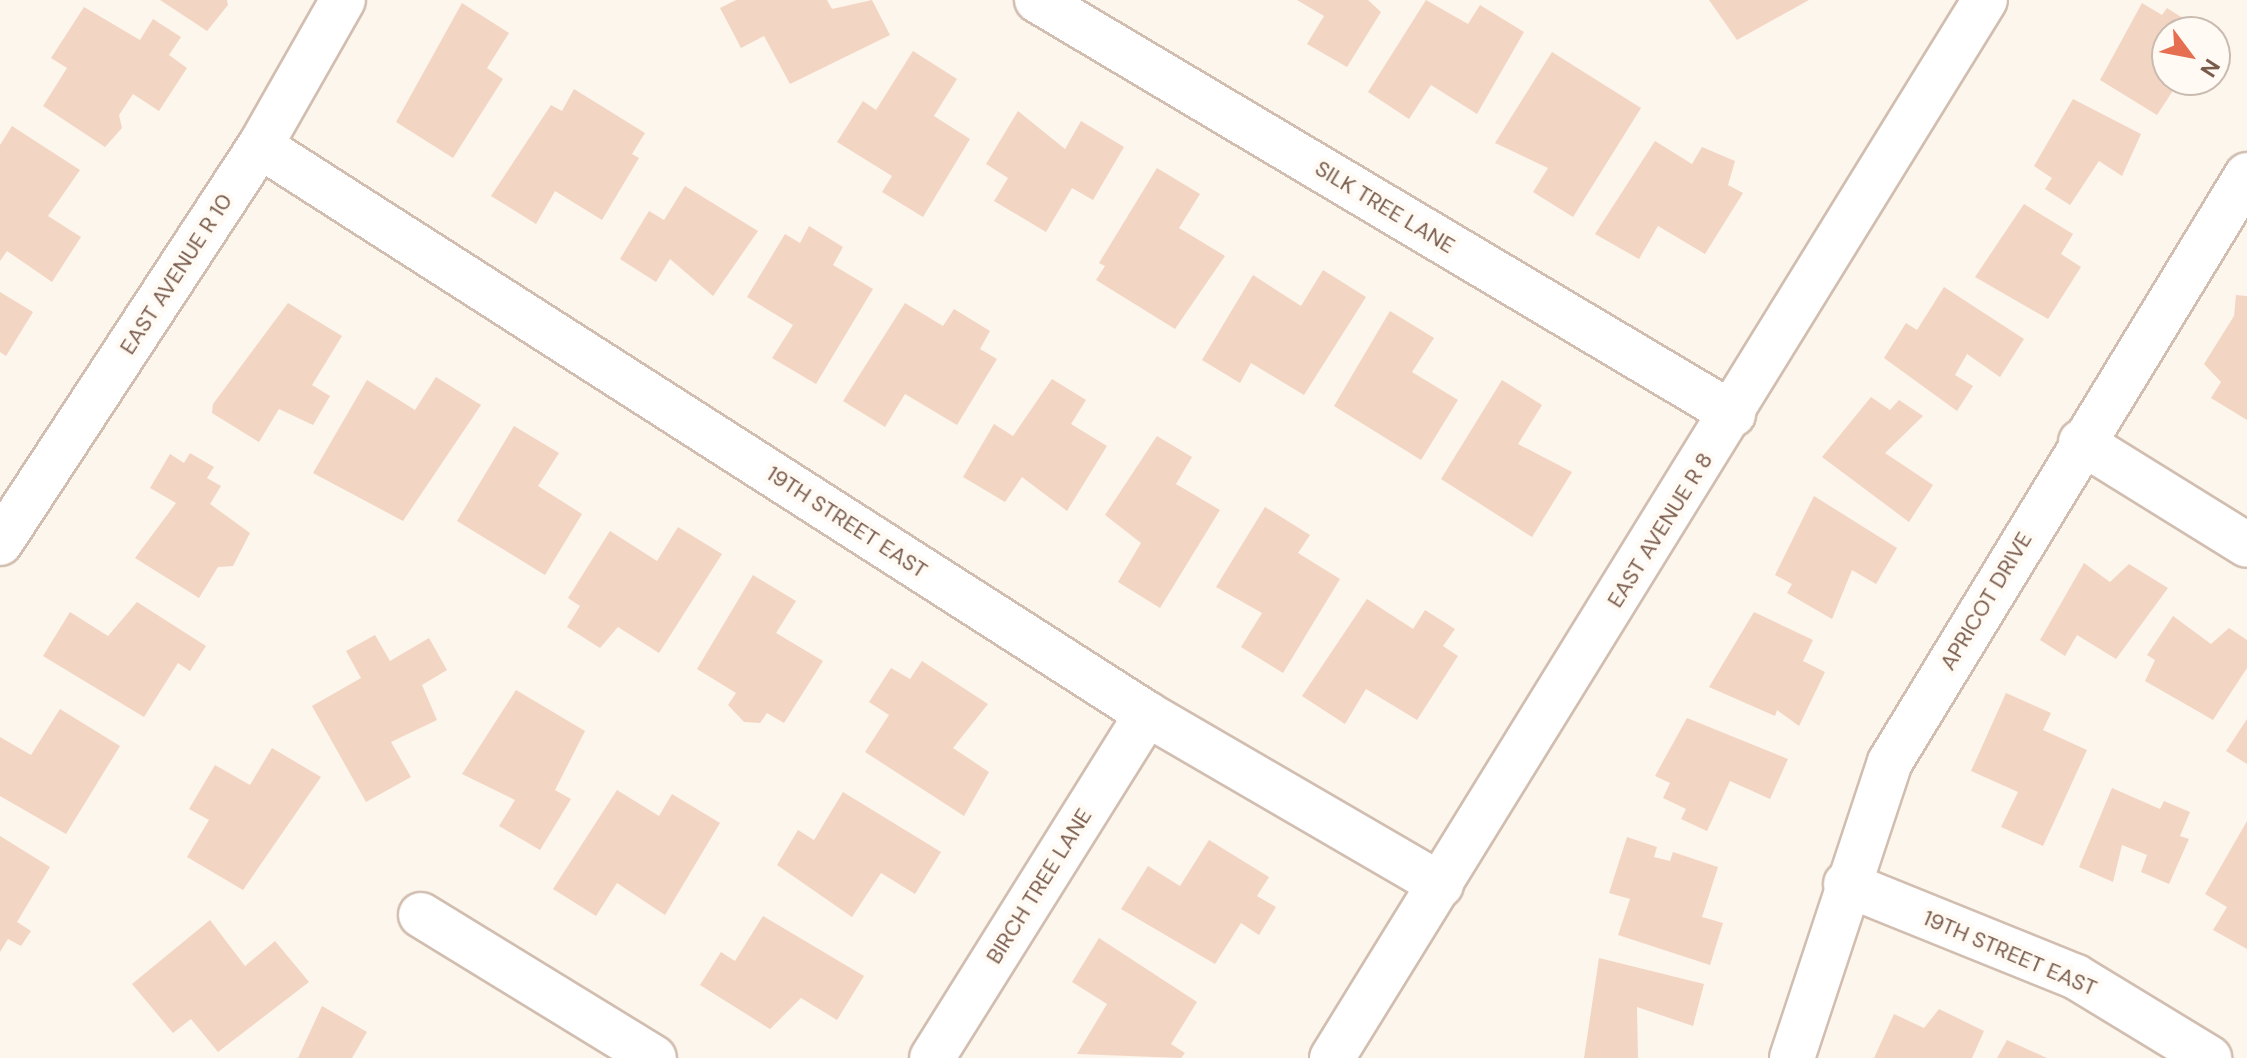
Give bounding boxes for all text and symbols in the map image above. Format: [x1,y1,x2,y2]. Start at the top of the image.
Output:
north arrow [2151,16,2231,96]
text: N [2194,53,2227,82]
street label: SILK TREE LANE [1310,155,1460,259]
street label: EAST AVENUE R 10 [114,189,238,359]
street label: EAST AVENUE R 8 [1602,448,1718,612]
street label: 19TH STREET EAST [762,460,932,584]
street label: APRICOT DRIVE [1934,527,2038,675]
street label: BIRCH TREE LANE [981,804,1097,968]
street label: 19TH STREET EAST [1919,905,2101,1001]

